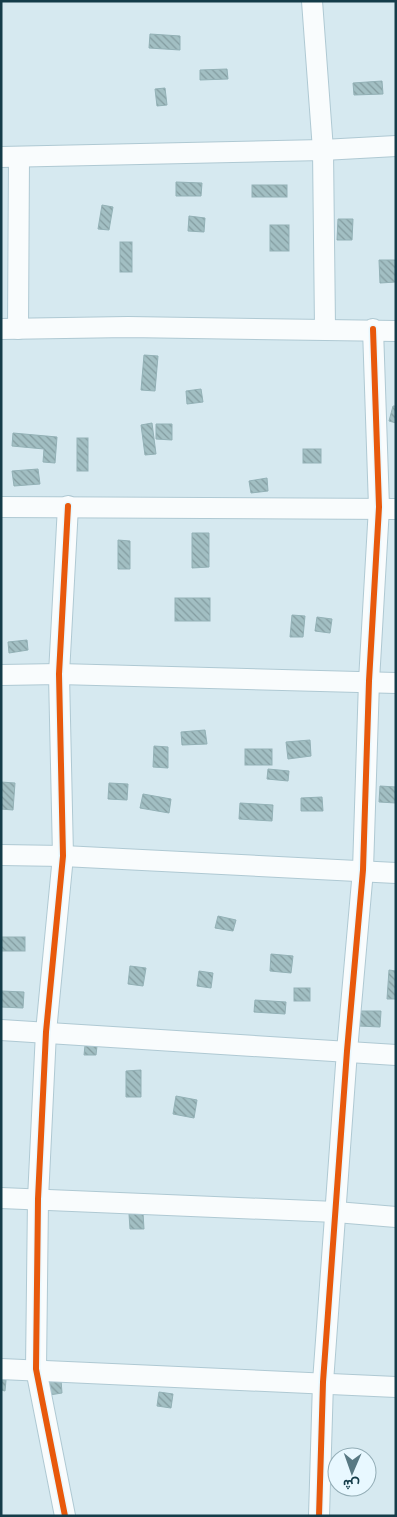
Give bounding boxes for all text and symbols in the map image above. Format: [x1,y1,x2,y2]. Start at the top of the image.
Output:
north arrow [327,1447,377,1497]
text: ش [343,1476,360,1494]

